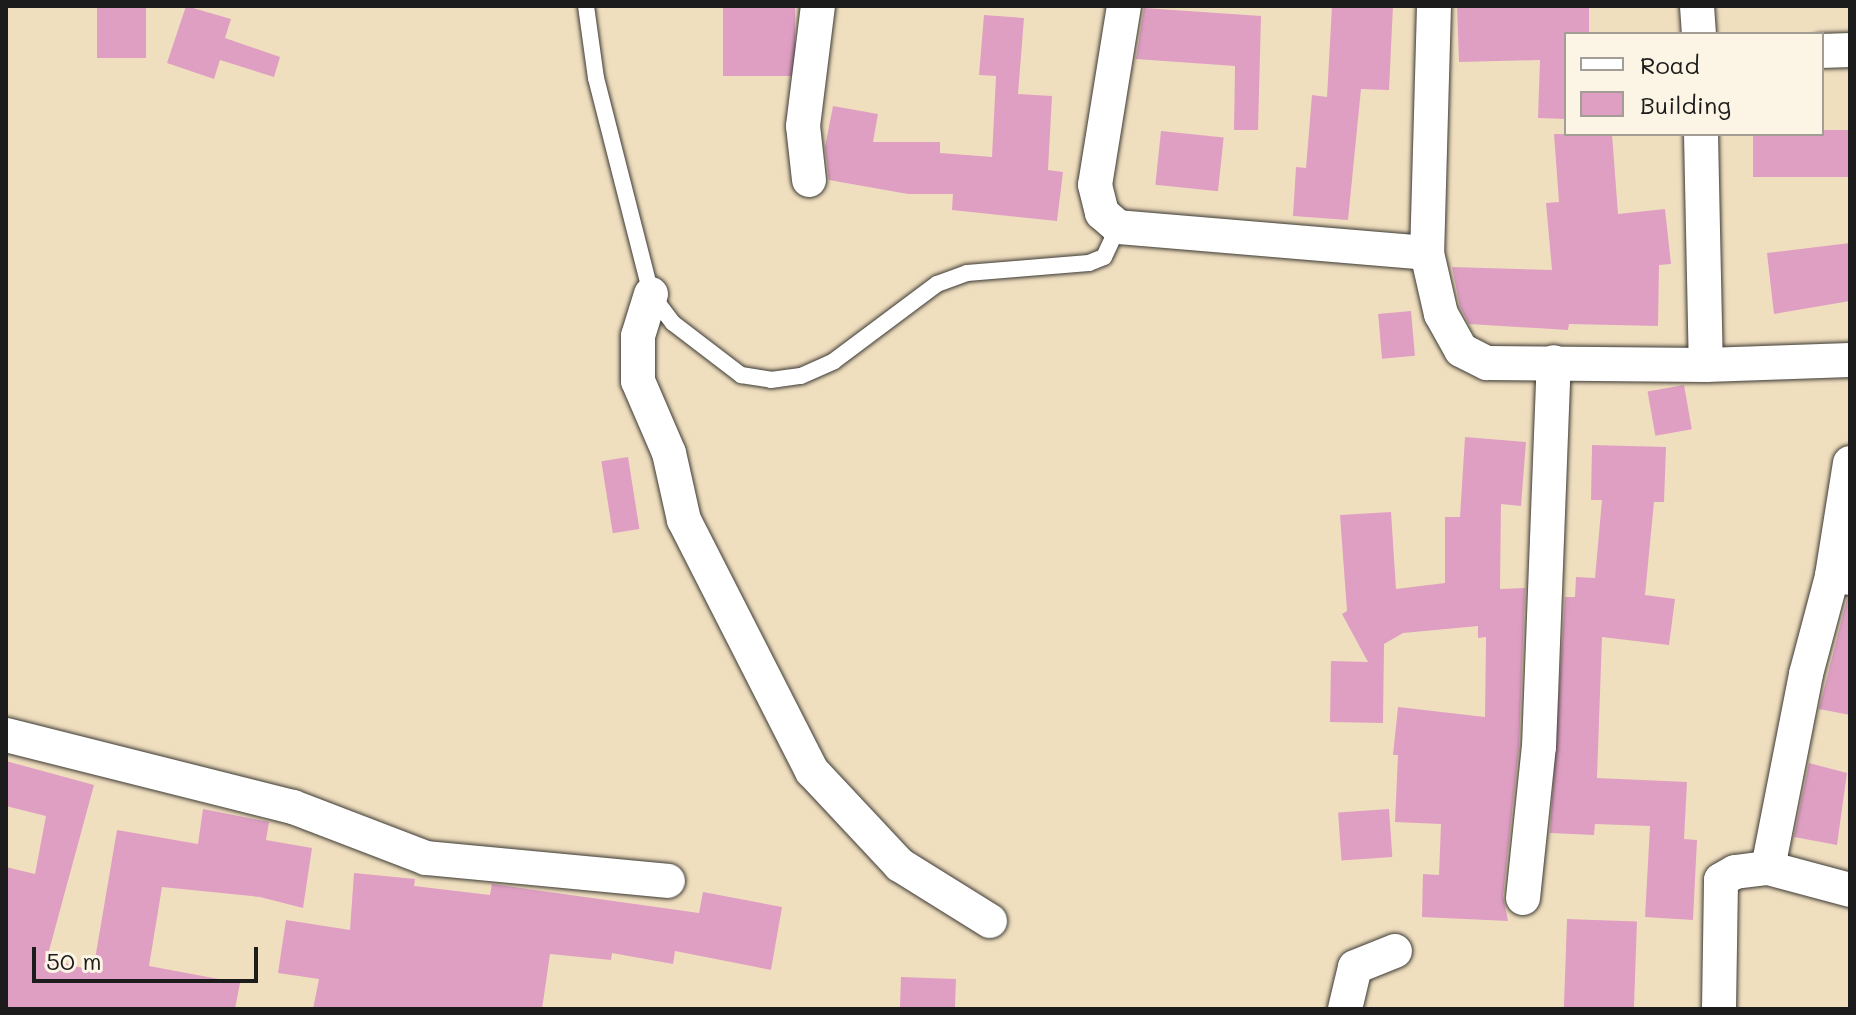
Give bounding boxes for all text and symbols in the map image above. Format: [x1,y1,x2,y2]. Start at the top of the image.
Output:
legend [1564,32,1824,136]
text: Road [1640,49,1700,80]
text: Building [1640,89,1731,120]
scale bar [36,931,262,981]
text: 50 m [46,945,102,976]

